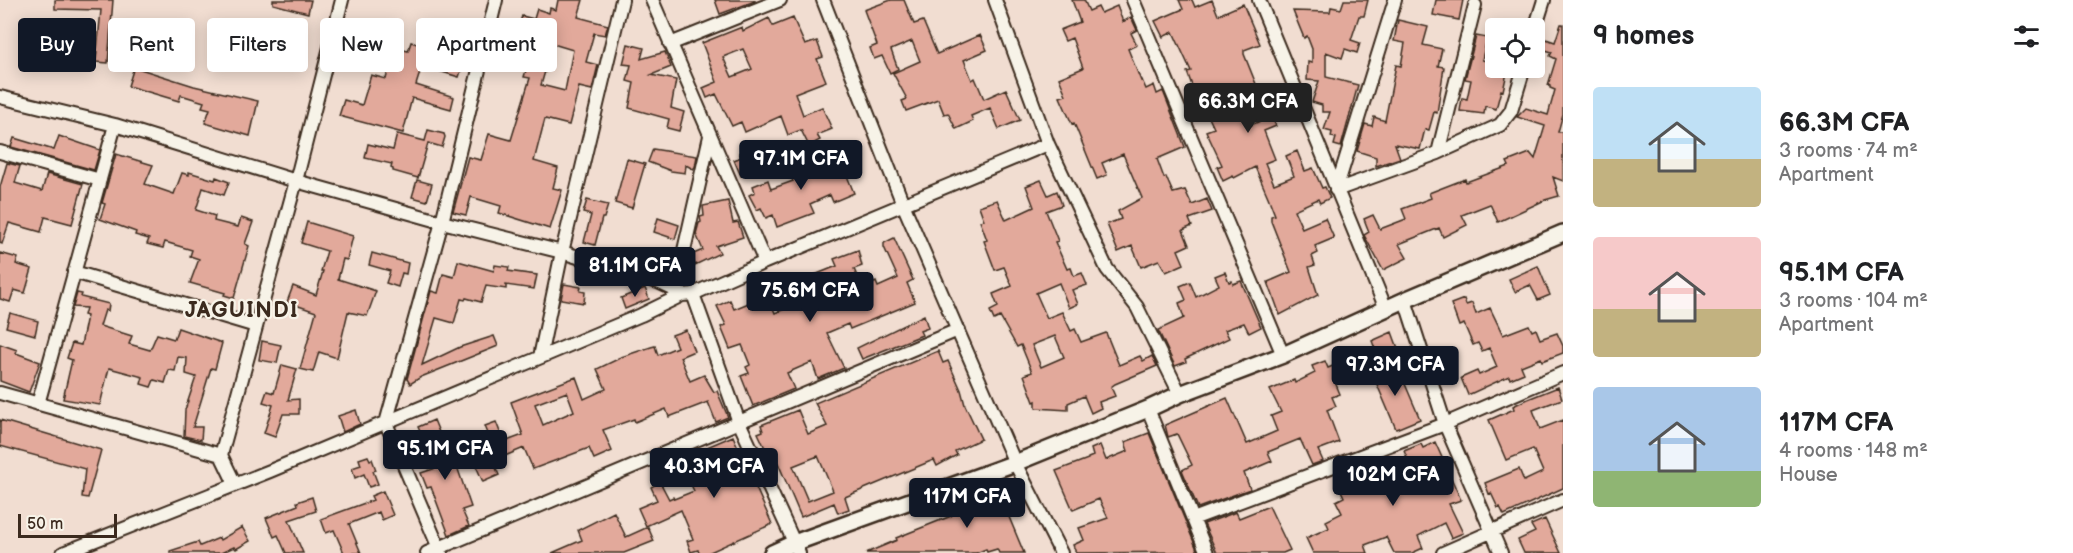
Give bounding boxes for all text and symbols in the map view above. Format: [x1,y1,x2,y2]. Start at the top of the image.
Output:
chip: Buy [18,18,96,72]
chip: Rent [108,18,195,72]
chip: Filters [207,18,308,72]
chip: New [320,18,404,72]
chip: Apartment [416,18,557,72]
map controls [1485,18,1545,78]
button: locate [1485,18,1545,78]
icon: filters [2010,20,2043,53]
text: 9 homes [1593,21,1694,52]
pin: 66.3M CFA [1179,83,1317,134]
text: 66.3M CFA [1198,90,1298,114]
text: 66.3M CFA [1779,108,1909,139]
icon: home [1641,111,1713,183]
text: 3 rooms · 74 m² [1779,139,1918,163]
pin: 97.1M CFA [732,140,870,191]
text: 97.1M CFA [753,147,849,171]
text: Apartment [1779,163,1874,187]
pin: 81.1M CFA [566,247,704,298]
text: 81.1M CFA [588,254,682,278]
text: 95.1M CFA [1779,258,1904,289]
icon: home [1641,261,1713,333]
pin: 75.6M CFA [741,272,879,323]
text: 75.6M CFA [761,279,859,303]
text: 3 rooms · 104 m² [1779,289,1928,313]
district label: JAGUINDI [185,297,299,324]
text: Apartment [1779,313,1874,337]
pin: 97.3M CFA [1326,346,1464,397]
text: 97.3M CFA [1346,353,1444,377]
text: 117M CFA [1779,408,1893,439]
icon: home [1641,411,1713,483]
pin: 95.1M CFA [376,430,514,481]
text: 95.1M CFA [397,437,493,461]
text: 4 rooms · 148 m² [1779,439,1928,463]
pin: 40.3M CFA [645,448,783,499]
text: 40.3M CFA [664,455,764,479]
pin: 102M CFA [1331,456,1455,507]
text: 102M CFA [1347,463,1439,487]
text: House [1779,463,1838,487]
pin: 117M CFA [905,478,1029,529]
text: 117M CFA [923,485,1011,509]
scale bar [18,511,117,538]
text: 50 m [27,515,63,534]

